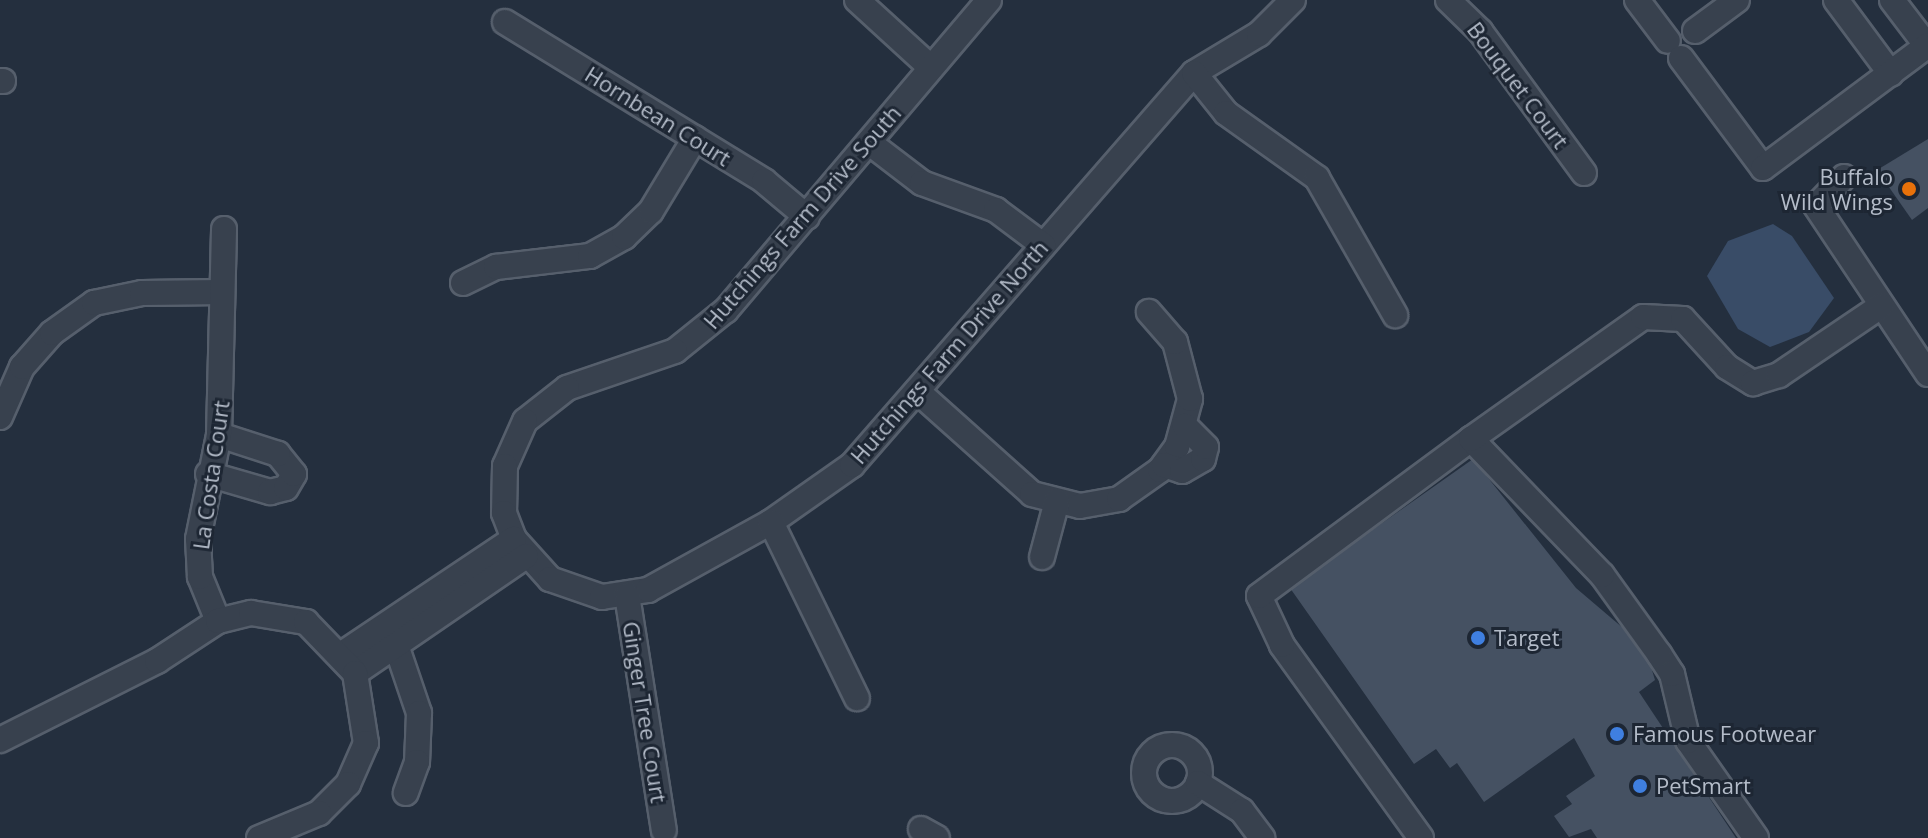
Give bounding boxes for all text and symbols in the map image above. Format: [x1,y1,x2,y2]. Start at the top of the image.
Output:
street label: Bouquet Court [1462,17,1574,153]
street label: Hornbean Court [580,61,736,171]
street label: Hutchings Farm Drive South [698,100,906,334]
place label: Buffalo Wild Wings [1781,163,1893,214]
marker: Buffalo Wild Wings [1900,180,1918,198]
street label: Hutchings Farm Drive North [845,235,1053,469]
street label: La Costa Court [187,399,235,551]
street label: Ginger Tree Court [618,620,672,804]
place label: Target [1494,625,1559,651]
marker: Target [1469,629,1487,647]
place label: Famous Footwear [1633,721,1816,747]
marker: Famous Footwear [1608,725,1626,743]
place label: PetSmart [1656,773,1751,799]
marker: PetSmart [1631,777,1649,795]

